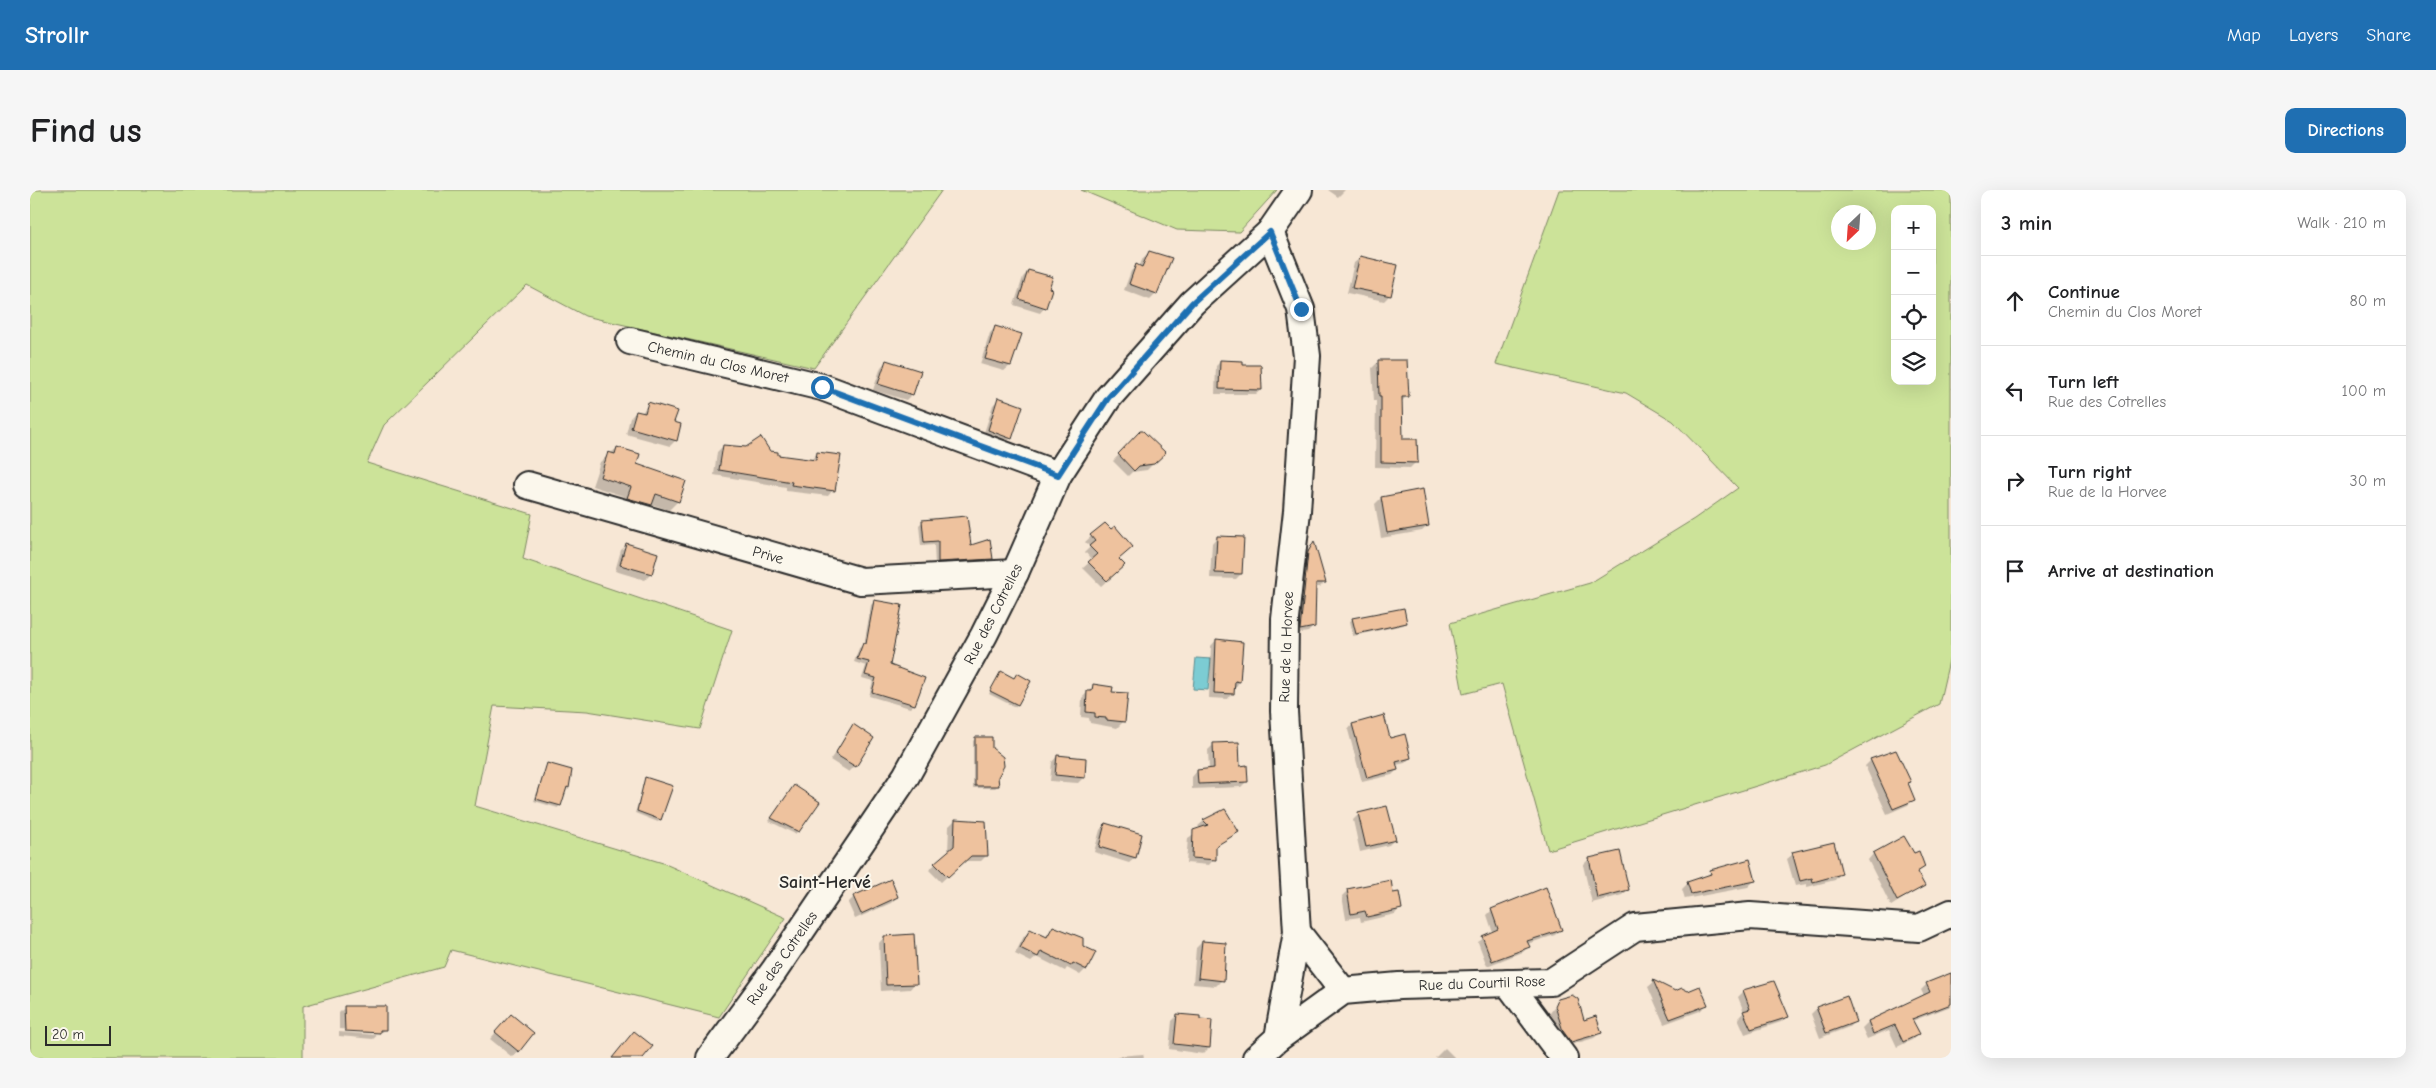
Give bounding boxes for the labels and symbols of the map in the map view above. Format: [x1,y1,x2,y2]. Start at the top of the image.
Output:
north arrow [1831,205,1876,250]
route end [1290,298,1313,321]
street label: Chemin du Clos Moret [646,337,791,387]
route start [811,376,834,399]
street label: Prive [750,542,786,568]
street label: Rue des Cotrelles [960,561,1026,667]
street label: Rue de la Horvee [1275,591,1297,703]
district label: Saint-Hervé [779,872,871,893]
street label: Rue des Cotrelles [743,908,821,1008]
street label: Rue du Courtil Rose [1418,972,1546,994]
scale bar [45,1023,111,1046]

